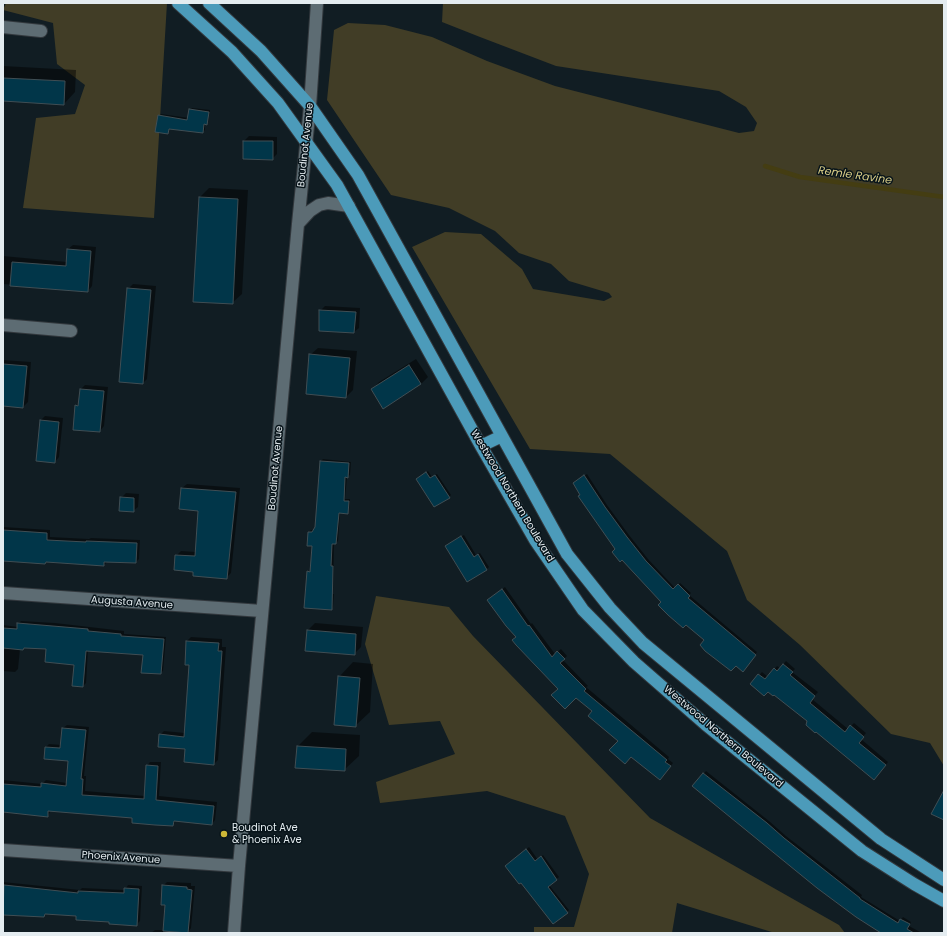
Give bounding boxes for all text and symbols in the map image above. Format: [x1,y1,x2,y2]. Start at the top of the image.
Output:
street label: Boudinot Avenue [296,102,316,188]
water label: Remle Ravine [817,164,893,188]
street label: Boudinot Avenue [266,425,286,511]
street label: Westwood Northern Boulevard [468,428,556,564]
street label: Augusta Avenue [91,594,173,612]
street label: Westwood Northern Boulevard [661,684,785,790]
place label: Boudinot Ave & Phoenix Ave [232,822,302,846]
marker: Boudinot Ave & Phoenix Ave [219,829,229,839]
street label: Phoenix Avenue [81,849,161,867]

